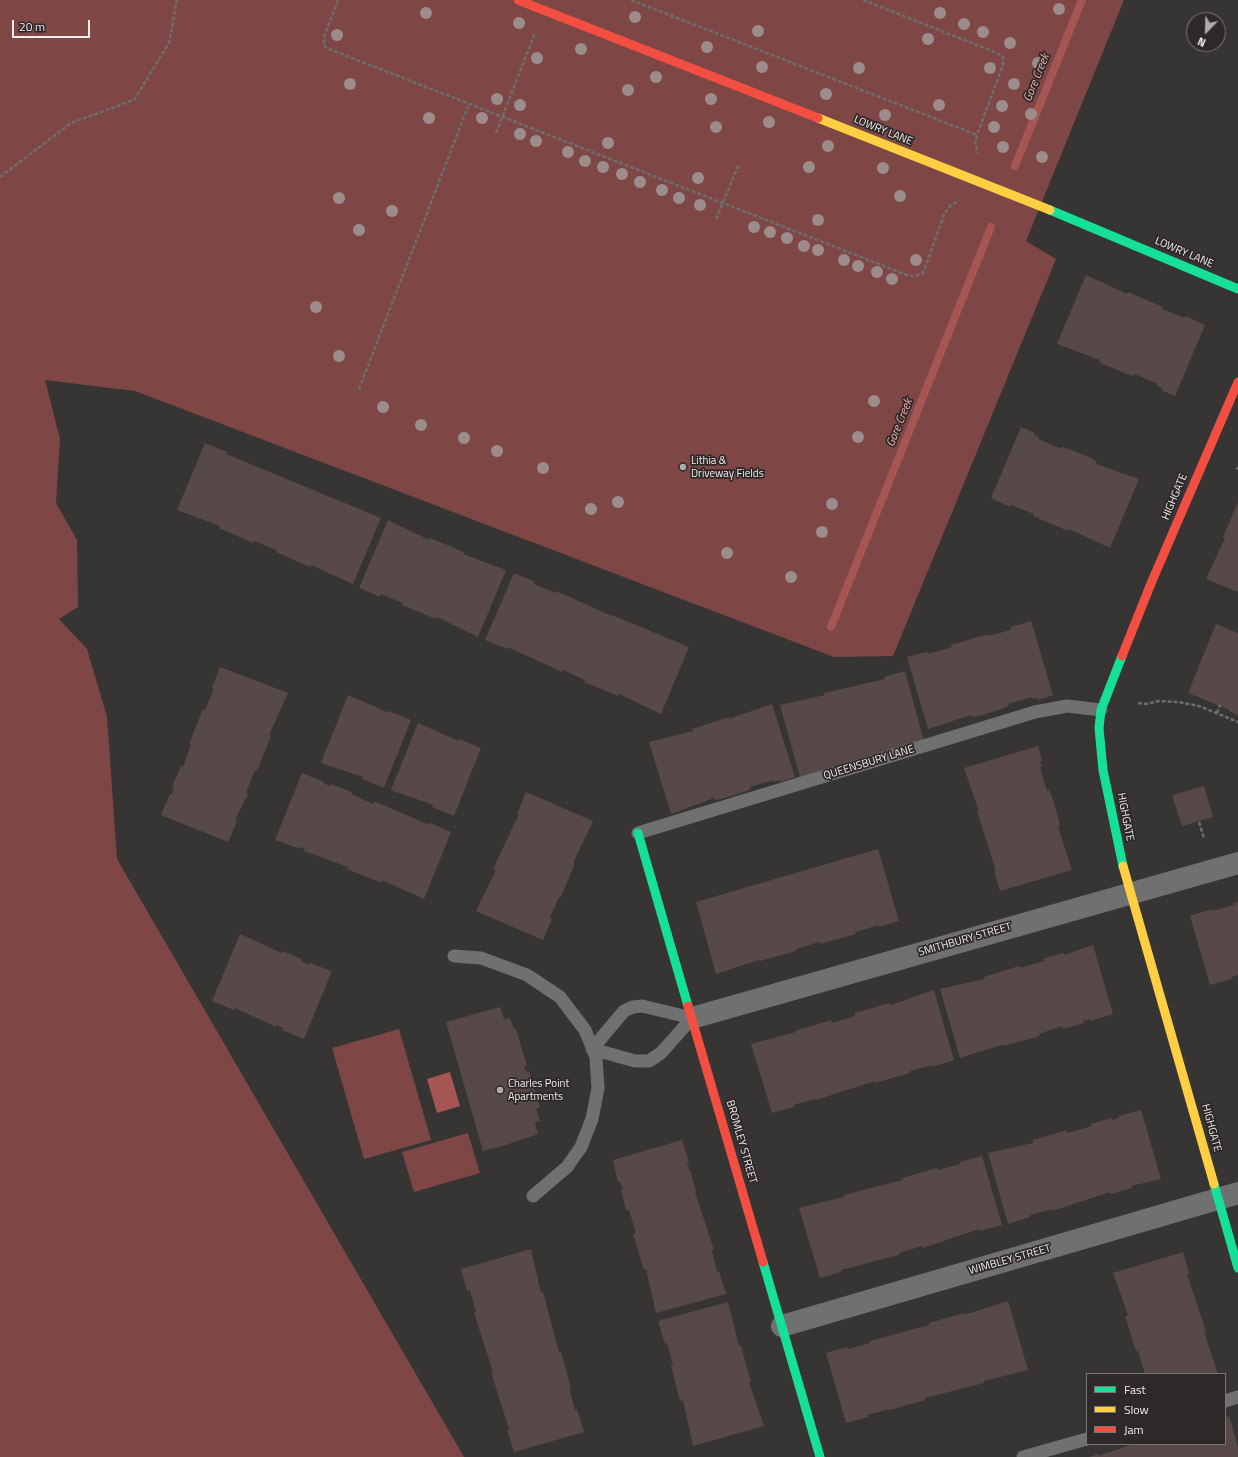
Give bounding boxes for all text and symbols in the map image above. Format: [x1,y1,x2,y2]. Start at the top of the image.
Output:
scale bar [14,12,92,38]
north arrow [1186,12,1226,52]
text: 20 m [19,17,45,36]
text: N [1195,33,1208,51]
water label: Gore Creek [1021,52,1053,104]
street label: LOWRY LANE [852,113,914,149]
street label: LOWRY LANE [1153,235,1215,271]
water label: Gore Creek [884,397,916,449]
place label: Lithia & Driveway Fields [691,454,764,480]
marker: Lithia & Driveway Fields [678,462,688,472]
street label: HIGHGATE [1159,472,1191,522]
street label: QUEENSBURY LANE [822,743,916,783]
street label: HIGHGATE [1114,792,1136,842]
street label: SMITHBURY STREET [917,920,1013,960]
place label: Charles Point Apartments [508,1077,569,1103]
marker: Charles Point Apartments [495,1085,505,1095]
street label: BROMLEY STREET [723,1099,759,1185]
street label: HIGHGATE [1198,1103,1224,1153]
street label: WIMBLEY STREET [968,1242,1052,1278]
legend [1086,1373,1226,1445]
text: Fast [1124,1380,1146,1399]
text: Slow [1124,1400,1149,1419]
text: Jam [1124,1420,1144,1439]

